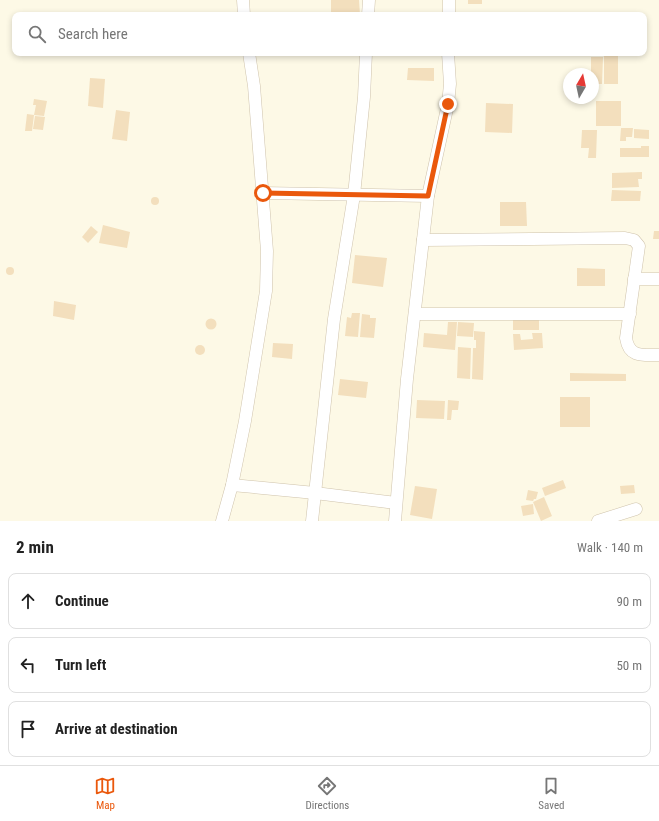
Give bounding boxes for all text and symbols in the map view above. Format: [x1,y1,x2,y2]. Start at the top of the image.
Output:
search box [12,12,647,56]
icon: search [26,23,48,45]
text: Search here [58,25,128,43]
north arrow [563,68,599,104]
route end [439,95,457,113]
route start [254,184,272,202]
text: 2 min [16,537,54,557]
text: Walk · 140 m [577,540,643,555]
icon: ahead [17,590,39,612]
text: Continue [55,592,109,610]
text: 90 m [616,594,642,609]
icon: left [17,654,39,676]
text: Turn left [55,656,106,674]
text: 50 m [616,658,642,673]
icon: arrive [17,718,39,740]
text: Arrive at destination [55,720,178,738]
tab: Map [94,775,116,812]
tab: Directions [305,775,349,812]
tab: Saved [538,775,565,812]

